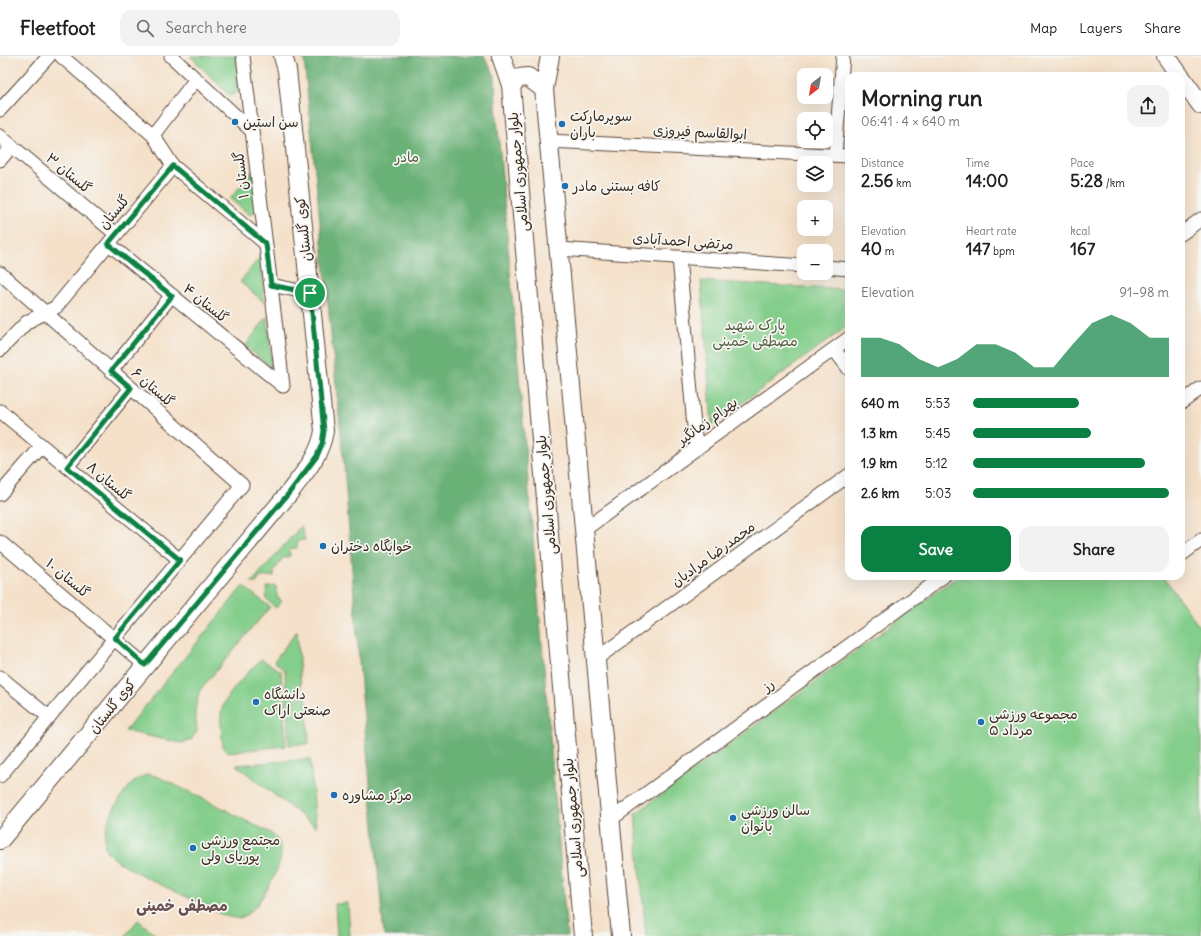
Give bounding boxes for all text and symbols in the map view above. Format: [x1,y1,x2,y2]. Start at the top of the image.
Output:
search box [120,10,400,46]
text: Fleetfoot [20,16,96,40]
icon: search [134,17,156,39]
text: Search here [166,18,247,37]
text: Map [1030,19,1057,37]
text: Layers [1079,19,1122,37]
text: Share [1144,19,1181,37]
north arrow [797,68,833,104]
map controls [797,68,833,280]
text: Morning run [861,84,983,112]
button: share [1127,85,1169,127]
place label: سوپرمارکت باران [570,107,632,141]
street label: بلوار جمهوری اسلامی [504,111,533,233]
button: locate [797,112,833,148]
place label: سن استین [243,113,299,131]
text: 06:41 · 4 × 640 m [861,113,960,130]
marker: سن استین [230,117,240,127]
marker: سوپرمارکت باران [557,119,567,129]
street label: ابوالقاسم فیروزی [652,121,748,145]
park label: مادر [394,148,419,166]
street label: گلستان ۳ [43,149,95,197]
street label: گلستان ۱ [229,150,253,200]
button: layers [797,156,833,192]
text: Distance [861,156,904,170]
text: Time [966,156,989,170]
text: Pace [1070,156,1094,170]
text: 2.56 [861,170,893,192]
text: 14:00 [966,170,1008,192]
text: 5:28 [1070,170,1103,192]
text: km [893,176,911,190]
text: /km [1103,176,1125,190]
place label: کافه بستنی مادر [572,177,661,195]
marker: کافه بستنی مادر [560,181,570,191]
street label: گلستان [95,191,133,233]
street label: کوی گلستان [291,196,315,262]
button: + [797,200,833,236]
text: Elevation [861,224,906,238]
text: Heart rate [966,224,1017,238]
text: kcal [1070,224,1090,238]
street label: مرتضی احمدآبادی [632,228,734,254]
text: 40 [861,238,882,260]
text: 147 [966,238,990,260]
text: 167 [1070,238,1095,260]
button: − [797,244,833,280]
text: m [882,244,894,258]
text: bpm [990,244,1015,258]
pin [293,276,327,310]
street label: گلستان ۴ [180,279,232,327]
icon: arrive [299,282,321,304]
text: Elevation [861,284,914,301]
text: 91–98 m [1120,284,1169,301]
park label: پارک شهید مصطفی خمینی [712,316,798,350]
street label: گلستان ۶ [128,363,178,411]
street label: بهرام زمانگیر [672,393,742,451]
text: 640 m [861,395,899,412]
text: 5:53 [925,395,950,412]
text: 1.3 km [861,425,897,442]
text: 5:45 [925,425,950,442]
street label: بلوار جمهوری اسلامی [532,434,561,556]
text: 1.9 km [861,455,897,472]
text: 5:12 [925,455,948,472]
street label: گلستان ۸ [83,457,135,505]
text: 2.6 km [861,485,899,502]
text: 5:03 [925,485,951,502]
street label: محمدرضا مرادیان [667,517,759,591]
button: Save [861,526,1011,572]
button: Share [1019,526,1169,572]
place label: خوابگاه دختران [331,537,412,555]
marker: خوابگاه دختران [318,541,328,551]
street label: گلستان ۱۰ [42,554,94,602]
street label: کوی گلستان [84,675,140,737]
street label: رز [758,675,778,696]
place label: دانشگاه صنعتی اراک [264,685,331,719]
marker: دانشگاه صنعتی اراک [251,697,261,707]
place label: مجموعه ورزشی ۵ مرداد [989,705,1078,739]
marker: مجموعه ورزشی ۵ مرداد [976,717,986,727]
street label: بلوار جمهوری اسلامی [559,757,588,879]
place label: مرکز مشاوره [342,786,412,804]
marker: مرکز مشاوره [329,790,339,800]
place label: سالن ورزشی بانوان [741,801,810,835]
marker: سالن ورزشی بانوان [728,813,738,823]
place label: مجتمع ورزشی پوریای ولی [201,831,280,866]
marker: مجتمع ورزشی پوریای ولی [188,843,198,853]
district label: مصطفی خمینی [136,896,228,916]

